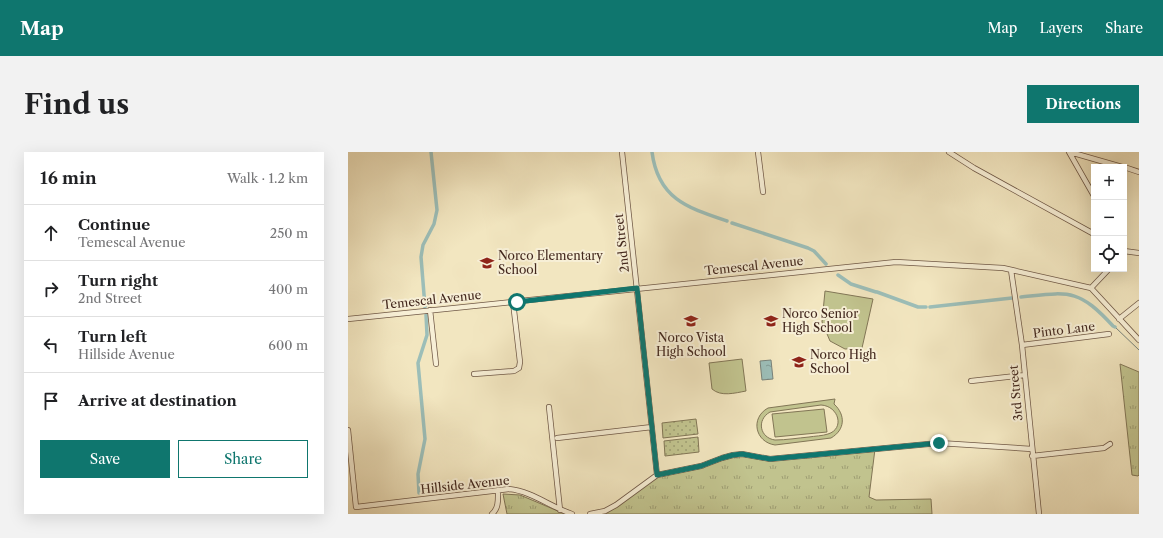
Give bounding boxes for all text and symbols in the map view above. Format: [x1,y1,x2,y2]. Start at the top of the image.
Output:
text: Map [20,17,64,40]
text: Map [987,19,1017,37]
text: Layers [1039,19,1083,37]
text: Share [1105,19,1143,37]
button: Directions [1027,85,1139,123]
text: Find us [24,87,129,121]
map controls [1091,164,1127,272]
button: + [1091,164,1127,200]
text: 16 min [40,168,97,188]
text: Walk · 1.2 km [227,170,308,186]
button: − [1091,200,1127,236]
street label: 2nd Street [611,212,632,273]
text: Continue [78,215,150,234]
icon: ahead [40,222,62,244]
text: 250 m [270,225,308,241]
text: Temescal Avenue [78,234,186,250]
button: locate [1091,236,1127,272]
place label: Norco Elementary School [498,248,603,277]
street label: Temescal Avenue [704,253,804,278]
school or university icon: Norco Elementary School [479,255,495,271]
text: Turn right [78,271,158,290]
icon: right [40,278,62,300]
text: 400 m [268,281,308,297]
street label: Temescal Avenue [382,287,482,312]
text: 2nd Street [78,290,142,306]
route start [508,293,526,311]
place label: Norco Senior High School [782,306,858,335]
school or university icon: Norco Vista High School [683,313,699,329]
school or university icon: Norco Senior High School [763,313,779,329]
street label: Pinto Lane [1032,318,1096,341]
text: Turn left [78,327,147,346]
place label: Norco Vista High School [656,330,727,359]
icon: left [40,334,62,356]
text: 600 m [268,337,308,353]
text: Hillside Avenue [78,346,175,362]
place label: Norco High School [810,347,877,376]
school or university icon: Norco High School [791,354,807,370]
street label: 3rd Street [1006,364,1025,422]
icon: arrive [40,390,62,412]
text: Arrive at destination [78,391,237,410]
route end [930,434,948,452]
button: Save [40,440,170,478]
button: Share [178,440,308,478]
street label: Hillside Avenue [420,472,510,497]

